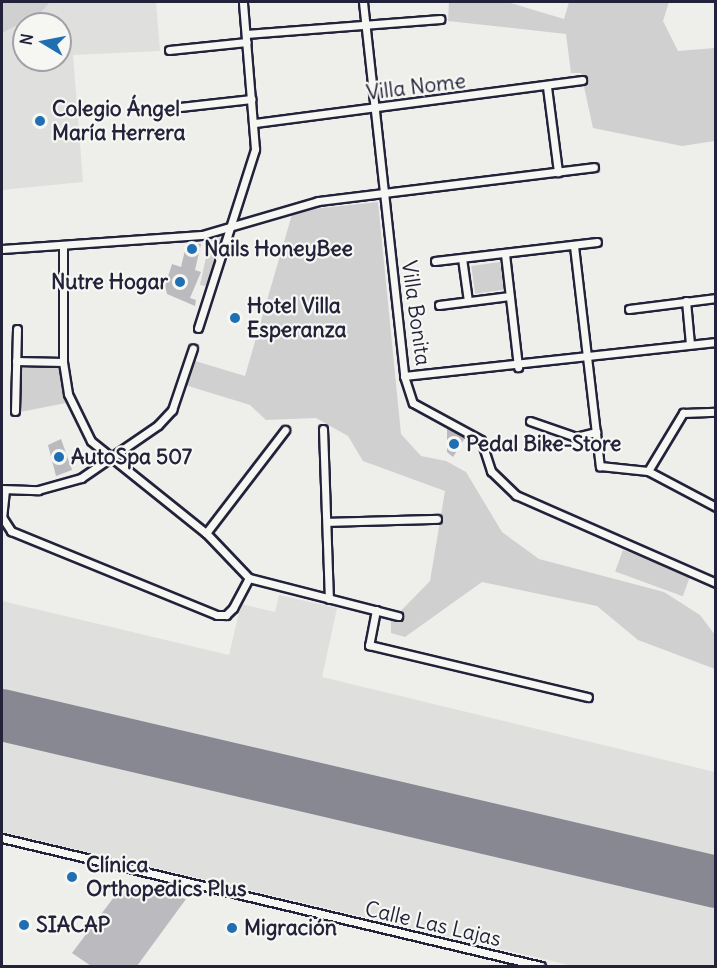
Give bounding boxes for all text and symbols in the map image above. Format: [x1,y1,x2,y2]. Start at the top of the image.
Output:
north arrow [12,12,72,72]
text: N [15,32,37,46]
street label: Villa Nome [365,68,467,106]
place label: Colegio Ángel María Herrera [52,96,186,146]
marker: Colegio Ángel María Herrera [33,114,47,128]
place label: Nails HoneyBee [204,236,353,262]
marker: Nails HoneyBee [185,242,199,256]
street label: Villa Bonita [396,259,436,367]
place label: Nutre Hogar [51,269,168,295]
marker: Nutre Hogar [173,275,187,289]
place label: Hotel Villa Esperanza [247,293,347,343]
marker: Hotel Villa Esperanza [228,311,242,325]
place label: Pedal Bike-Store [466,431,621,457]
marker: Pedal Bike-Store [447,437,461,451]
place label: AutoSpa 507 [71,444,192,470]
marker: AutoSpa 507 [52,450,66,464]
place label: Clínica Orthopedics Plus [86,852,246,902]
marker: Clínica Orthopedics Plus [63,868,81,886]
street label: Calle Las Lajas [363,896,503,952]
place label: SIACAP [36,912,110,938]
place label: Migración [244,915,337,941]
marker: SIACAP [17,918,31,932]
marker: Migración [225,921,239,935]

